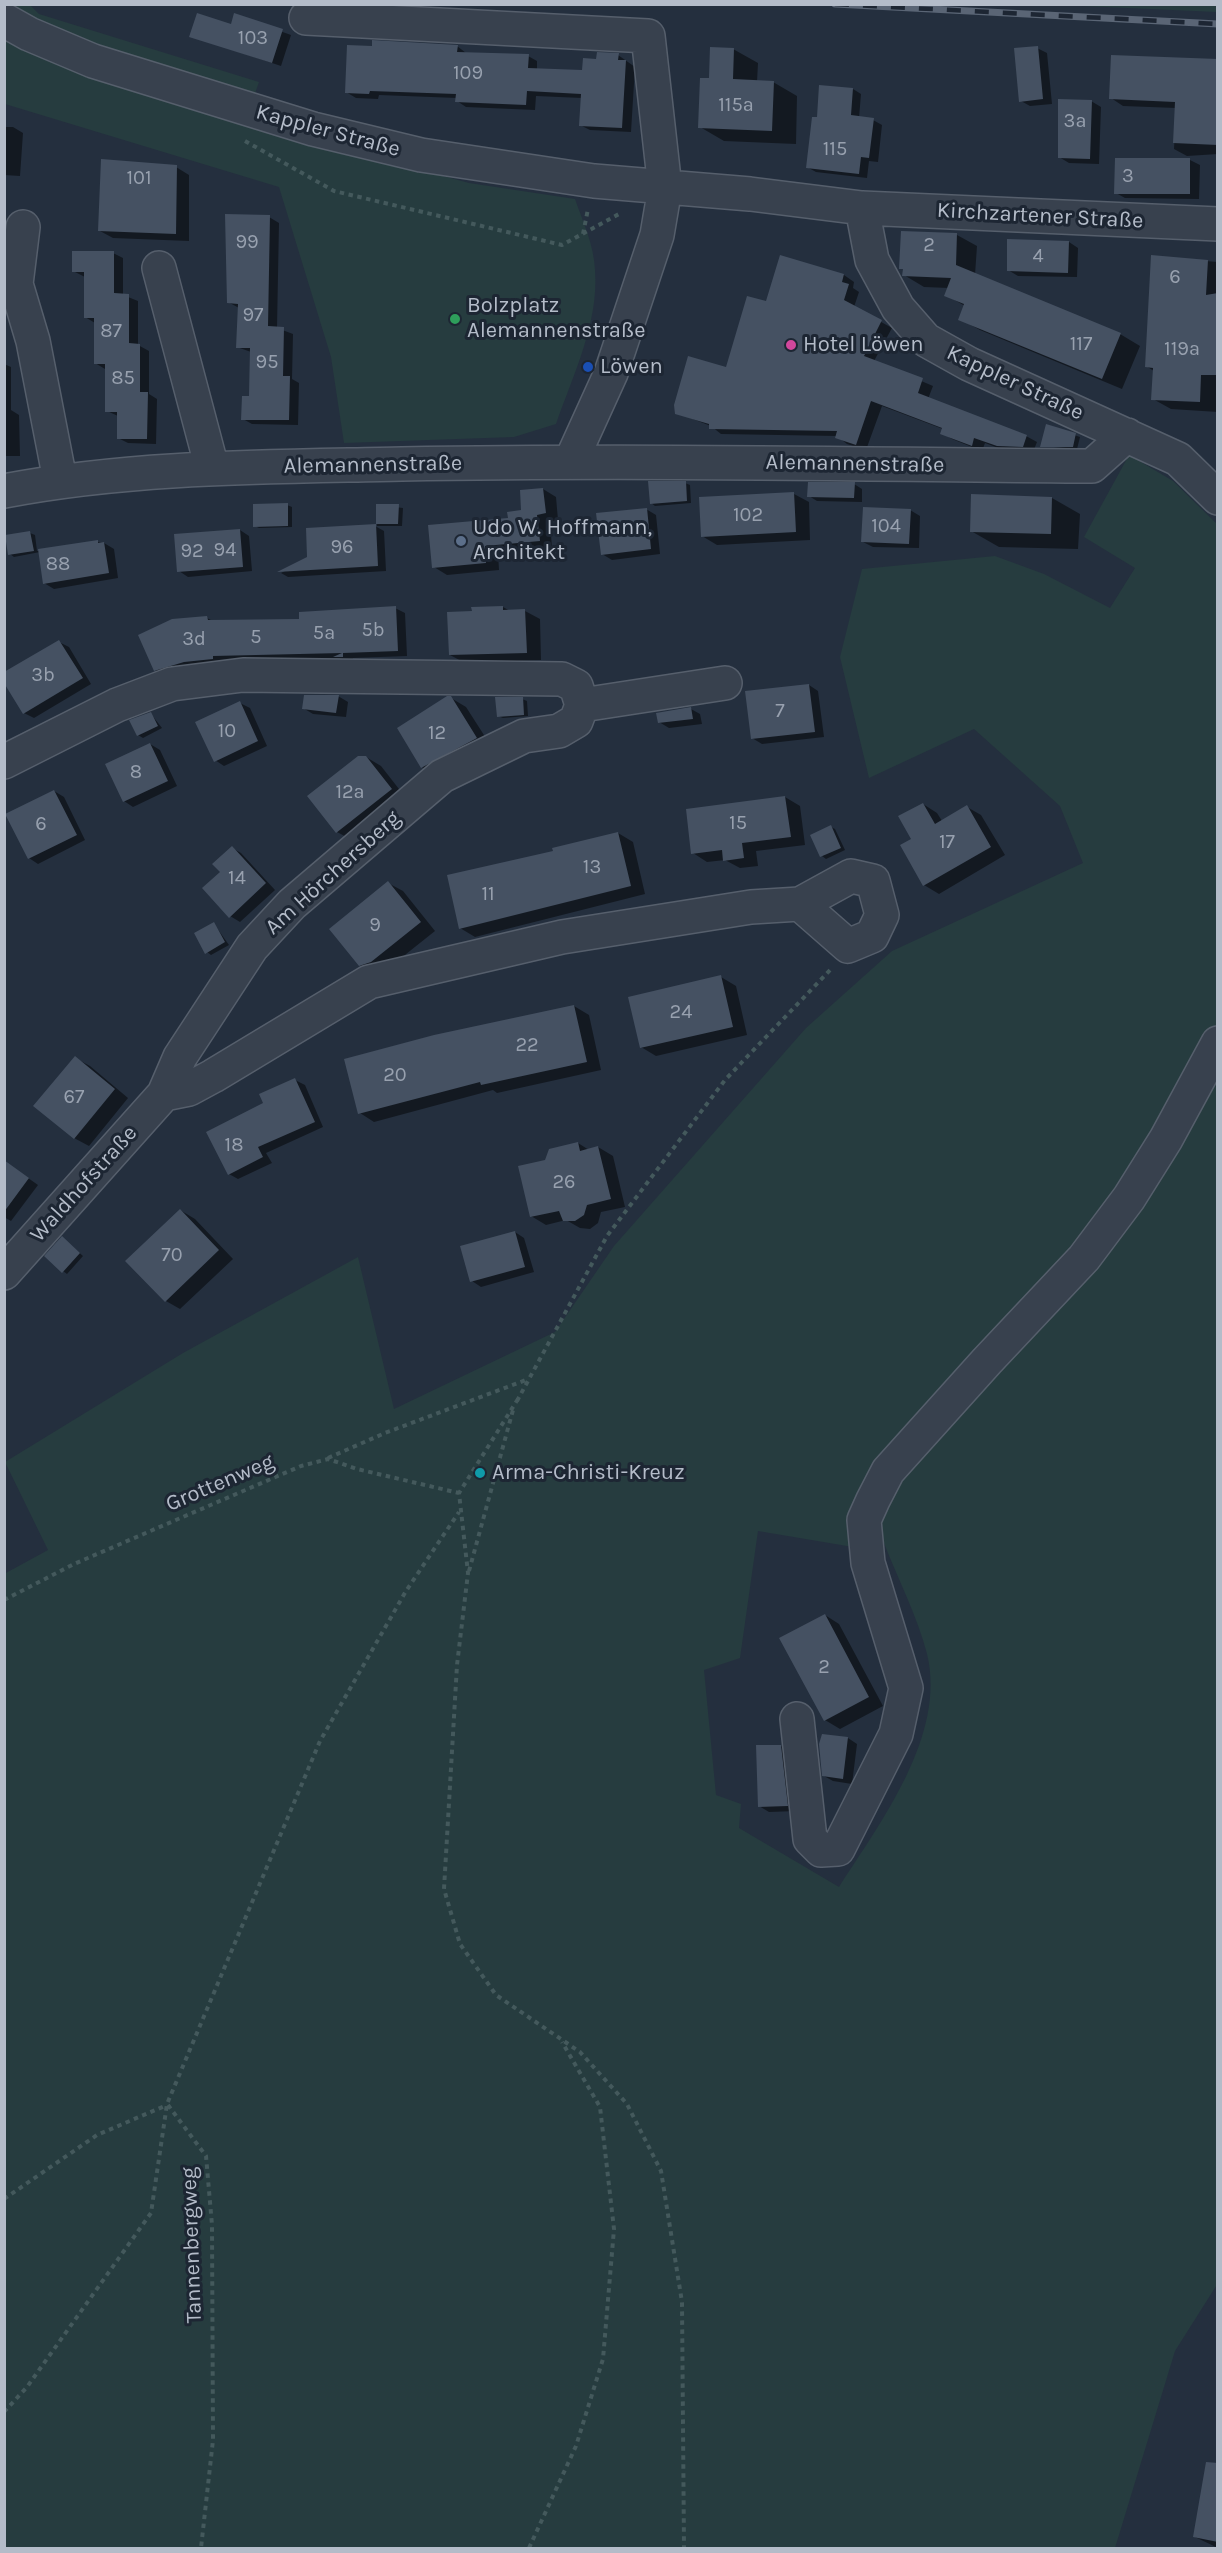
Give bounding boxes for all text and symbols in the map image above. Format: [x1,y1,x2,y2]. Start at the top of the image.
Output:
house number: 103 [238,26,268,50]
house number: 109 [453,61,483,85]
house number: 115a [718,93,754,117]
street label: Kappler Straße [253,99,403,163]
house number: 3a [1064,109,1086,133]
house number: 115 [823,137,847,161]
house number: 3 [1122,164,1134,188]
house number: 101 [126,166,152,190]
street label: Kirchzartener Straße [936,197,1144,235]
house number: 99 [235,230,259,254]
house number: 2 [923,233,935,257]
house number: 4 [1032,244,1044,268]
house number: 6 [1169,265,1181,289]
place label: Bolzplatz Alemannenstraße [467,293,646,344]
house number: 97 [243,303,263,327]
marker: Bolzplatz Alemannenstraße [448,312,462,326]
house number: 87 [100,319,122,343]
place label: Hotel Löwen [803,332,924,358]
house number: 117 [1070,332,1092,356]
house number: 119a [1164,337,1200,361]
marker: Hotel Löwen [784,338,798,352]
street label: Kappler Straße [942,340,1088,426]
house number: 95 [256,350,278,374]
place label: Löwen [600,354,663,380]
marker: Löwen [581,360,595,374]
house number: 85 [111,366,135,390]
street label: Alemannenstraße [765,449,945,479]
street label: Alemannenstraße [283,450,463,480]
house number: 102 [733,503,763,527]
house number: 104 [871,514,901,538]
place label: Udo W. Hoffmann, Architekt [473,515,652,566]
marker: Udo W. Hoffmann, Architekt [454,534,468,548]
house number: 96 [330,535,354,559]
house number: 94 [214,538,236,562]
house number: 92 [180,539,204,563]
house number: 88 [46,552,70,576]
house number: 5b [361,618,385,642]
house number: 5a [313,621,335,645]
house number: 5 [250,625,262,649]
house number: 3d [182,627,206,651]
house number: 3b [31,663,55,687]
house number: 7 [775,699,785,723]
house number: 10 [218,719,236,743]
house number: 12 [428,721,446,745]
house number: 8 [130,760,142,784]
house number: 12a [335,780,365,804]
street label: Am Hörchersberg [260,805,406,941]
house number: 15 [729,811,747,835]
house number: 6 [35,812,47,836]
house number: 17 [939,830,955,854]
house number: 13 [583,855,601,879]
house number: 14 [228,866,246,890]
house number: 11 [481,882,495,906]
house number: 9 [369,913,381,937]
house number: 24 [670,1000,692,1024]
house number: 22 [515,1033,539,1057]
house number: 20 [383,1063,407,1087]
house number: 67 [64,1085,84,1109]
street label: Waldhofstraße [25,1120,143,1248]
house number: 18 [225,1133,243,1157]
house number: 26 [552,1170,576,1194]
house number: 70 [161,1243,183,1267]
street label: Grottenweg [162,1448,278,1518]
place label: Arma-Christi-Kreuz [492,1460,685,1486]
marker: Arma-Christi-Kreuz [473,1466,487,1480]
house number: 2 [818,1655,830,1679]
street label: Tannenbergweg [176,2166,208,2324]

